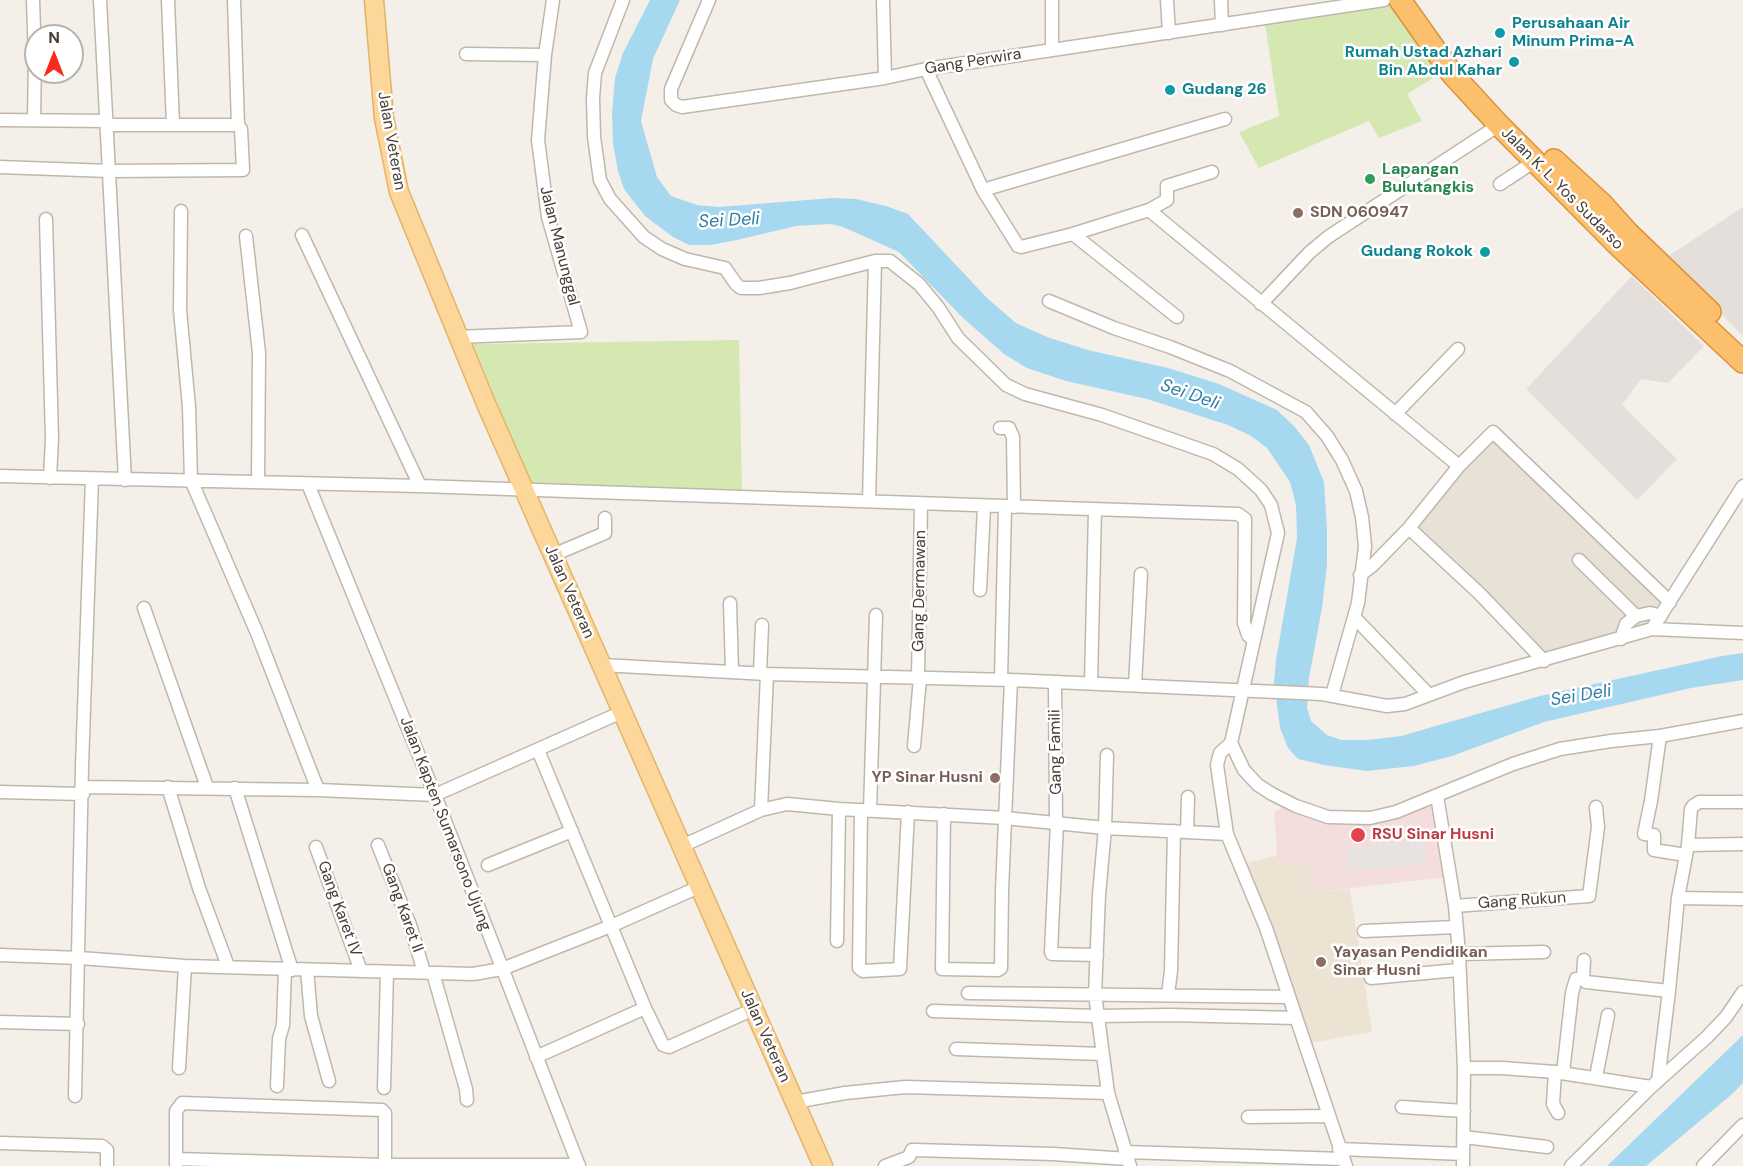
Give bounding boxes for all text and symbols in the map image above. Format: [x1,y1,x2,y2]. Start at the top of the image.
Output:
place label: Perusahaan Air Minum Prima-A [1512,14,1634,52]
north arrow [24,24,84,84]
marker: Perusahaan Air Minum Prima-A [1493,26,1507,40]
text: N [48,27,60,48]
place label: Rumah Ustad Azhari Bin Abdul Kahar [1345,43,1502,81]
street label: Gang Perwira [923,45,1023,79]
marker: Rumah Ustad Azhari Bin Abdul Kahar [1507,55,1521,69]
place label: Gudang 26 [1182,80,1267,100]
marker: Gudang 26 [1163,83,1177,97]
street label: Jalan Veteran [373,90,409,192]
street label: Jalan K. L. Yos Sudarso [1497,124,1627,254]
place label: Lapangan Bulutangkis [1382,160,1474,198]
marker: Lapangan Bulutangkis [1363,172,1377,186]
street label: Jalan Manunggal [535,184,583,308]
place label: SDN 060947 [1310,203,1408,223]
marker: SDN 060947 [1291,206,1305,220]
water label: Sei Deli [698,209,760,233]
place label: Gudang Rokok [1361,242,1473,262]
marker: Gudang Rokok [1478,245,1492,259]
water label: Sei Deli [1158,375,1222,415]
street label: Gang Dermawan [909,530,931,652]
street label: Jalan Veteran [540,542,598,642]
water label: Sei Deli [1549,681,1613,711]
street label: Gang Famili [1046,709,1066,795]
street label: Jalan Kapten Sumarsono Ujung [395,714,495,934]
place label: YP Sinar Husni [872,768,983,788]
marker: YP Sinar Husni [988,771,1002,785]
place label: RSU Sinar Husni [1372,825,1494,845]
marker: RSU Sinar Husni [1349,826,1367,844]
street label: Gang Karet IV [313,859,365,959]
street label: Gang Karet II [377,861,427,955]
street label: Gang Rukun [1477,888,1567,914]
place label: Yayasan Pendidikan Sinar Husni [1333,943,1488,981]
marker: Yayasan Pendidikan Sinar Husni [1314,955,1328,969]
street label: Jalan Veteran [736,986,794,1086]

